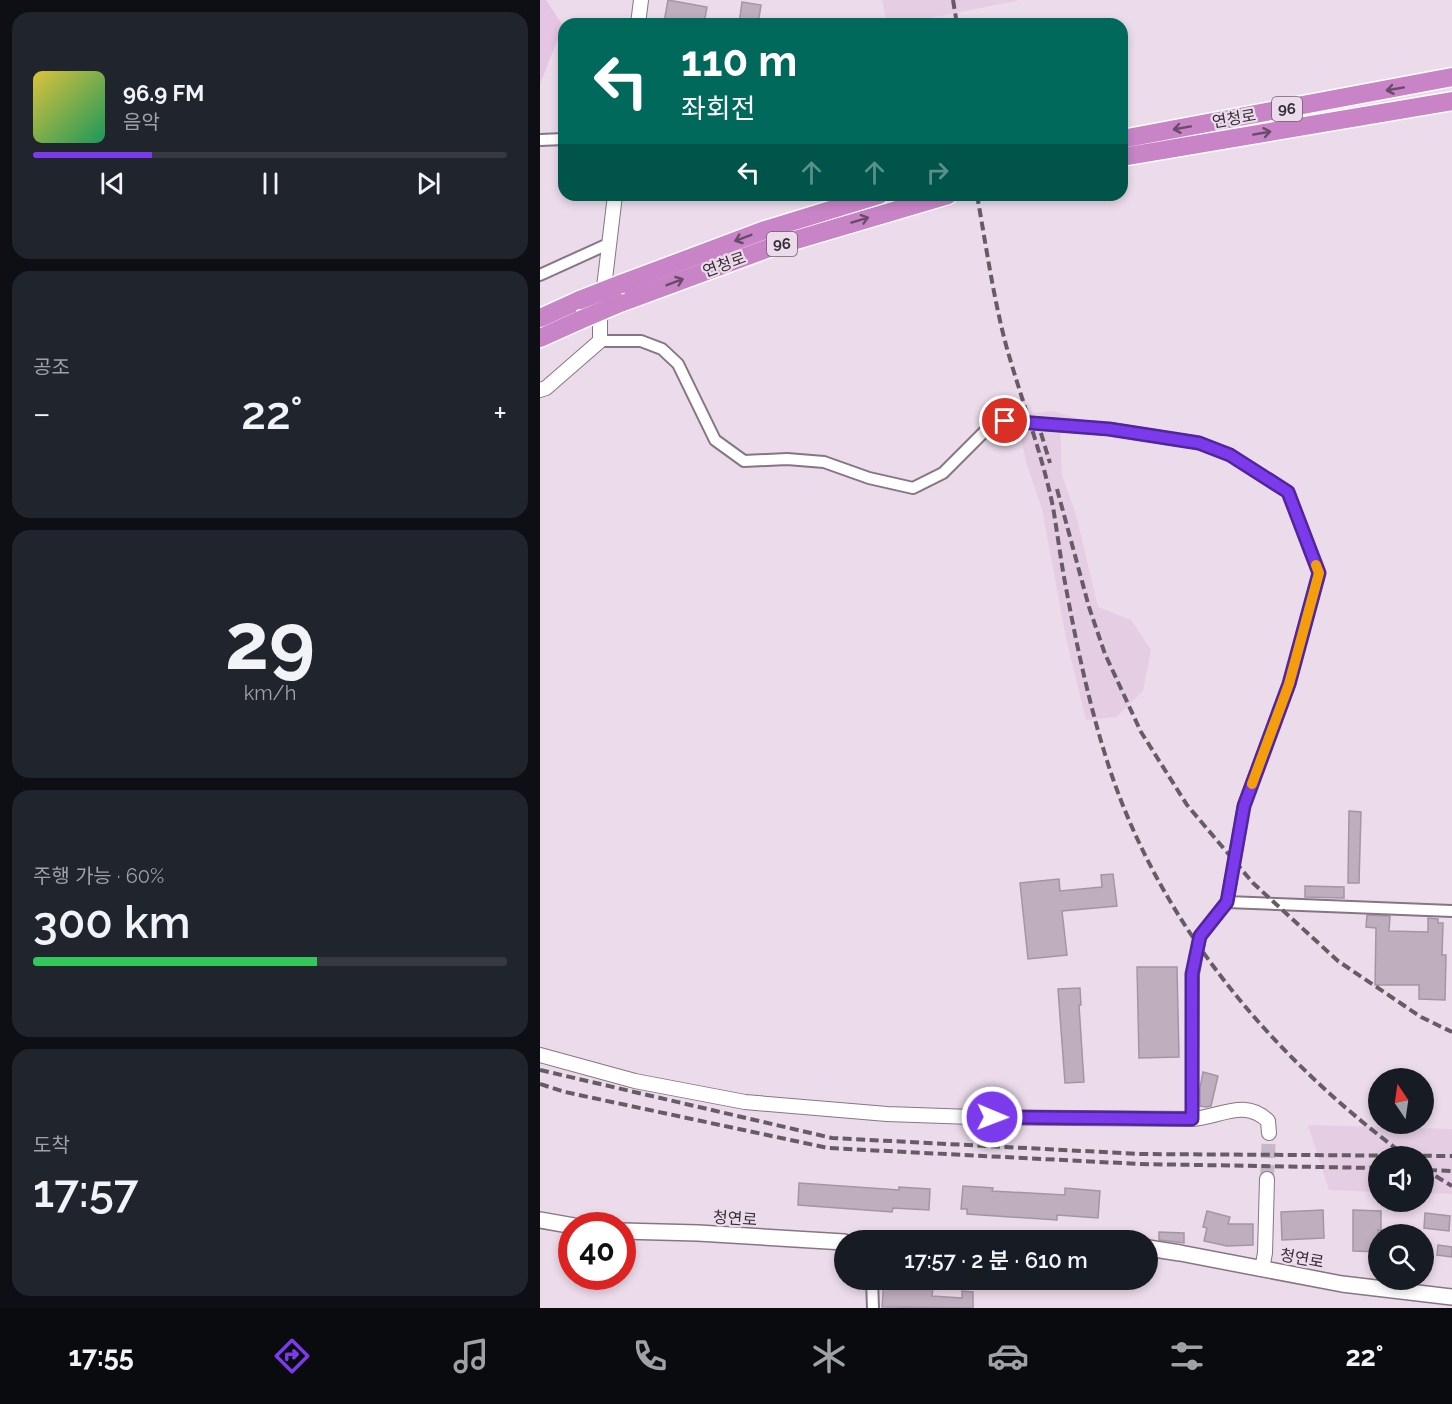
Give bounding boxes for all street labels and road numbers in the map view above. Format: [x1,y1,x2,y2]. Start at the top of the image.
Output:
road number: 96 [1272,97,1302,121]
street label: 연청로 [1211,105,1258,132]
road number: 96 [767,232,797,256]
street label: 연청로 [700,248,748,281]
street label: 청연로 [712,1207,758,1230]
street label: 청연로 [1279,1245,1326,1272]

